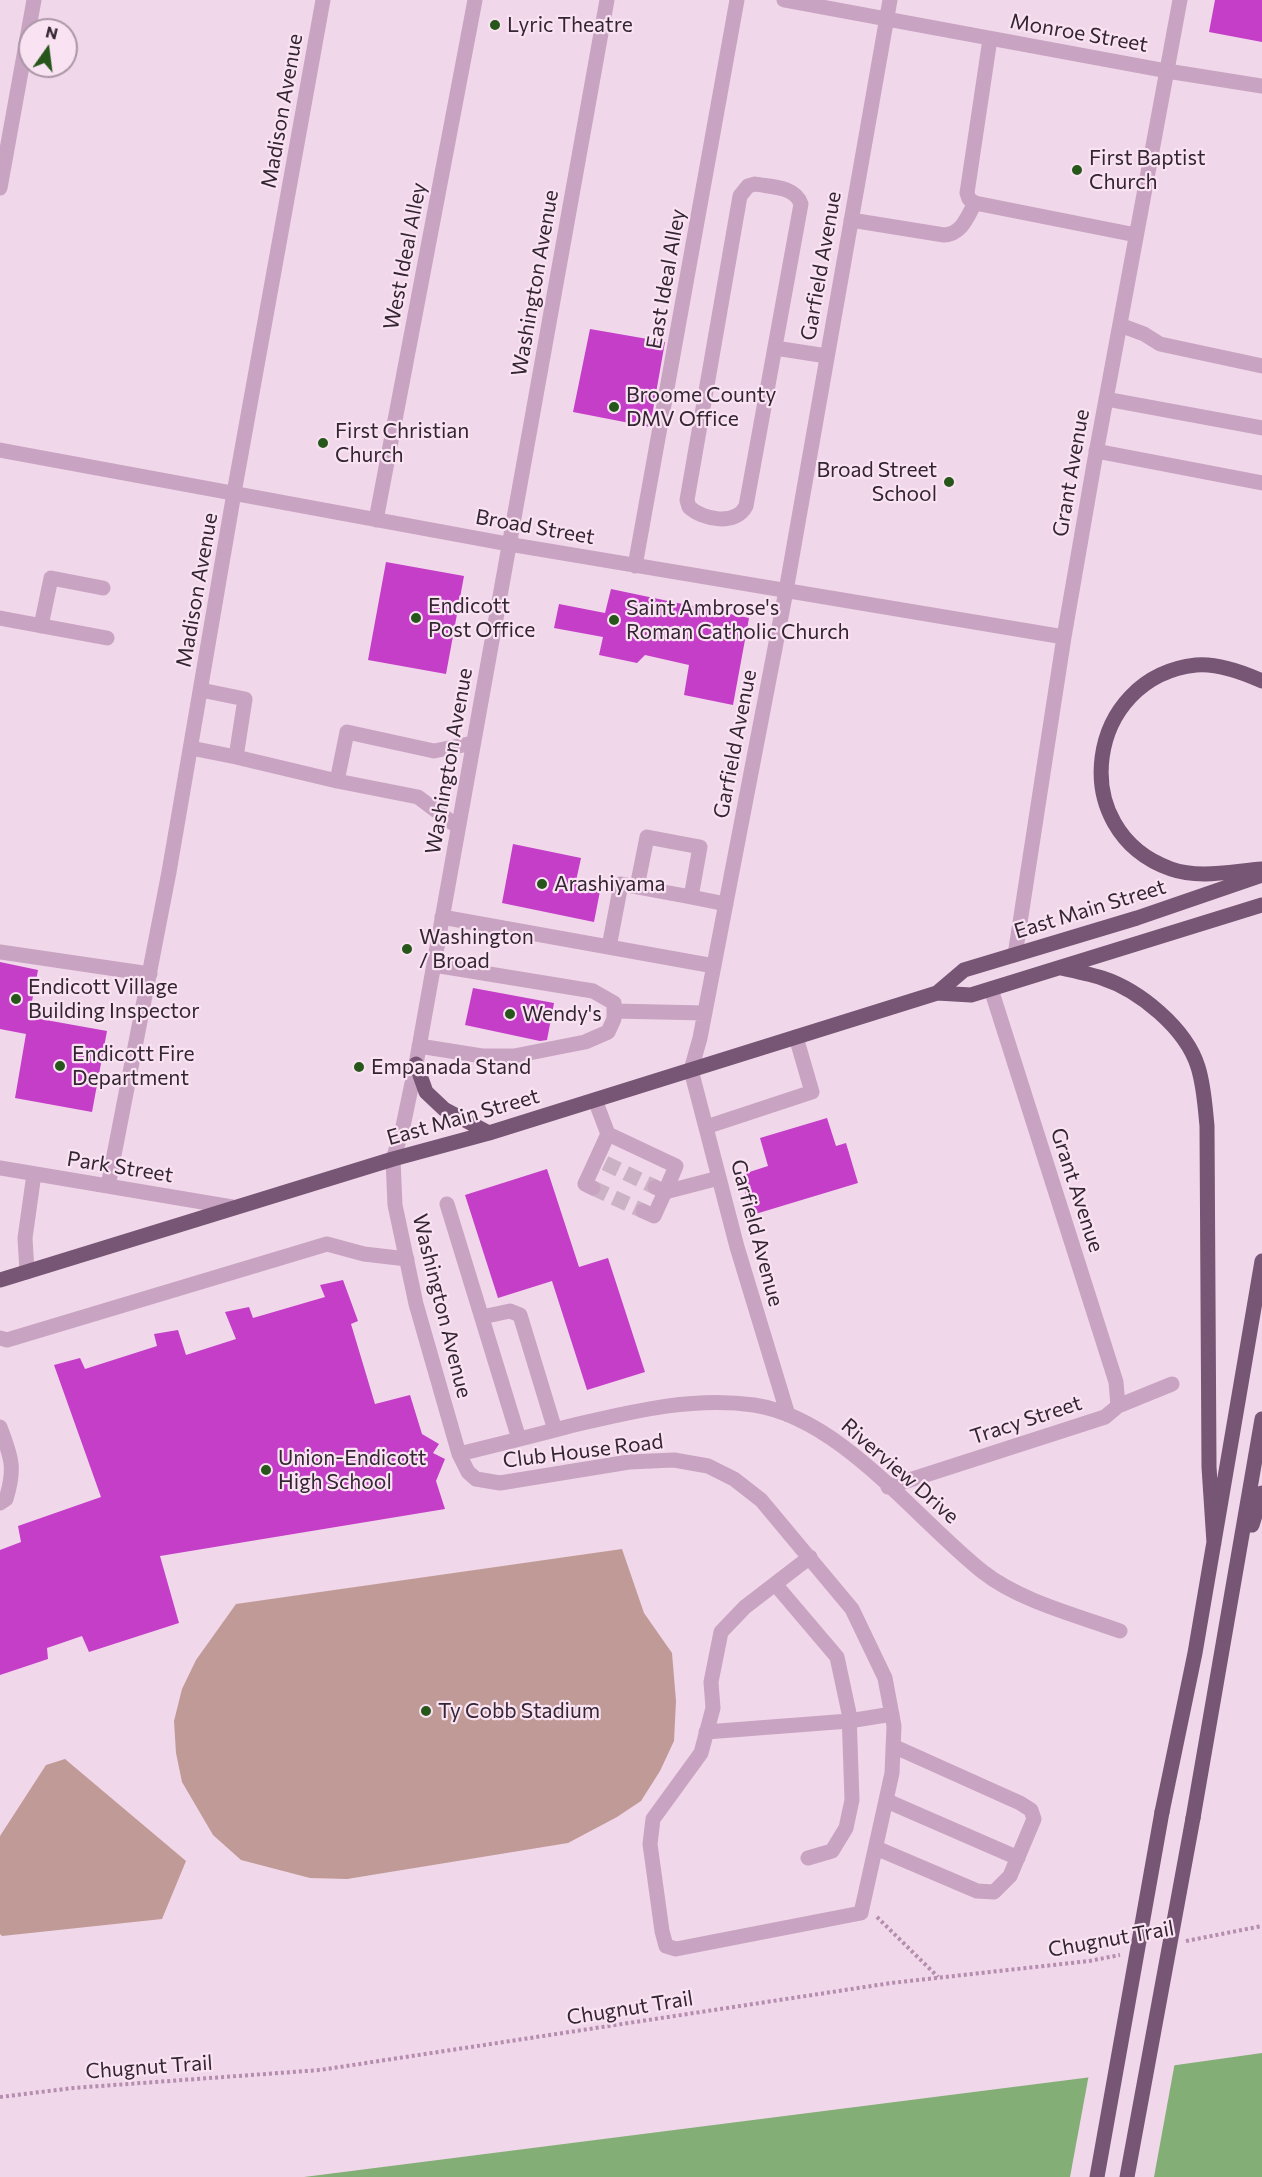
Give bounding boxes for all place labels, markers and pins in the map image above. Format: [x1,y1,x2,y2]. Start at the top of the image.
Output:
place label: Lyric Theatre [507,12,633,38]
marker: Lyric Theatre [488,18,502,32]
place label: First Baptist Church [1089,145,1206,195]
marker: First Baptist Church [1070,163,1084,177]
place label: Broome County DMV Office [626,382,776,432]
marker: Broome County DMV Office [607,400,621,414]
place label: First Christian Church [335,418,469,468]
marker: First Christian Church [316,436,330,450]
place label: Broad Street School [816,457,937,507]
marker: Broad Street School [942,475,956,489]
place label: Endicott Post Office [428,593,535,643]
place label: Saint Ambrose's Roman Catholic Church [626,595,850,645]
marker: Endicott Post Office [409,611,423,625]
marker: Saint Ambrose's Roman Catholic Church [607,613,621,627]
place label: Arashiyama [554,871,666,897]
marker: Arashiyama [535,877,549,891]
place label: Washington / Broad [419,924,534,974]
marker: Washington / Broad [400,942,414,956]
place label: Endicott Village Building Inspector [28,974,200,1024]
marker: Endicott Village Building Inspector [9,992,23,1006]
place label: Wendy's [522,1001,602,1027]
marker: Wendy's [503,1007,517,1021]
place label: Endicott Fire Department [72,1041,195,1091]
place label: Empanada Stand [371,1054,531,1080]
marker: Endicott Fire Department [53,1059,67,1073]
marker: Empanada Stand [352,1060,366,1074]
place label: Union-Endicott High School [278,1445,426,1495]
marker: Union-Endicott High School [259,1463,273,1477]
place label: Ty Cobb Stadium [438,1698,600,1724]
marker: Ty Cobb Stadium [419,1704,433,1718]

